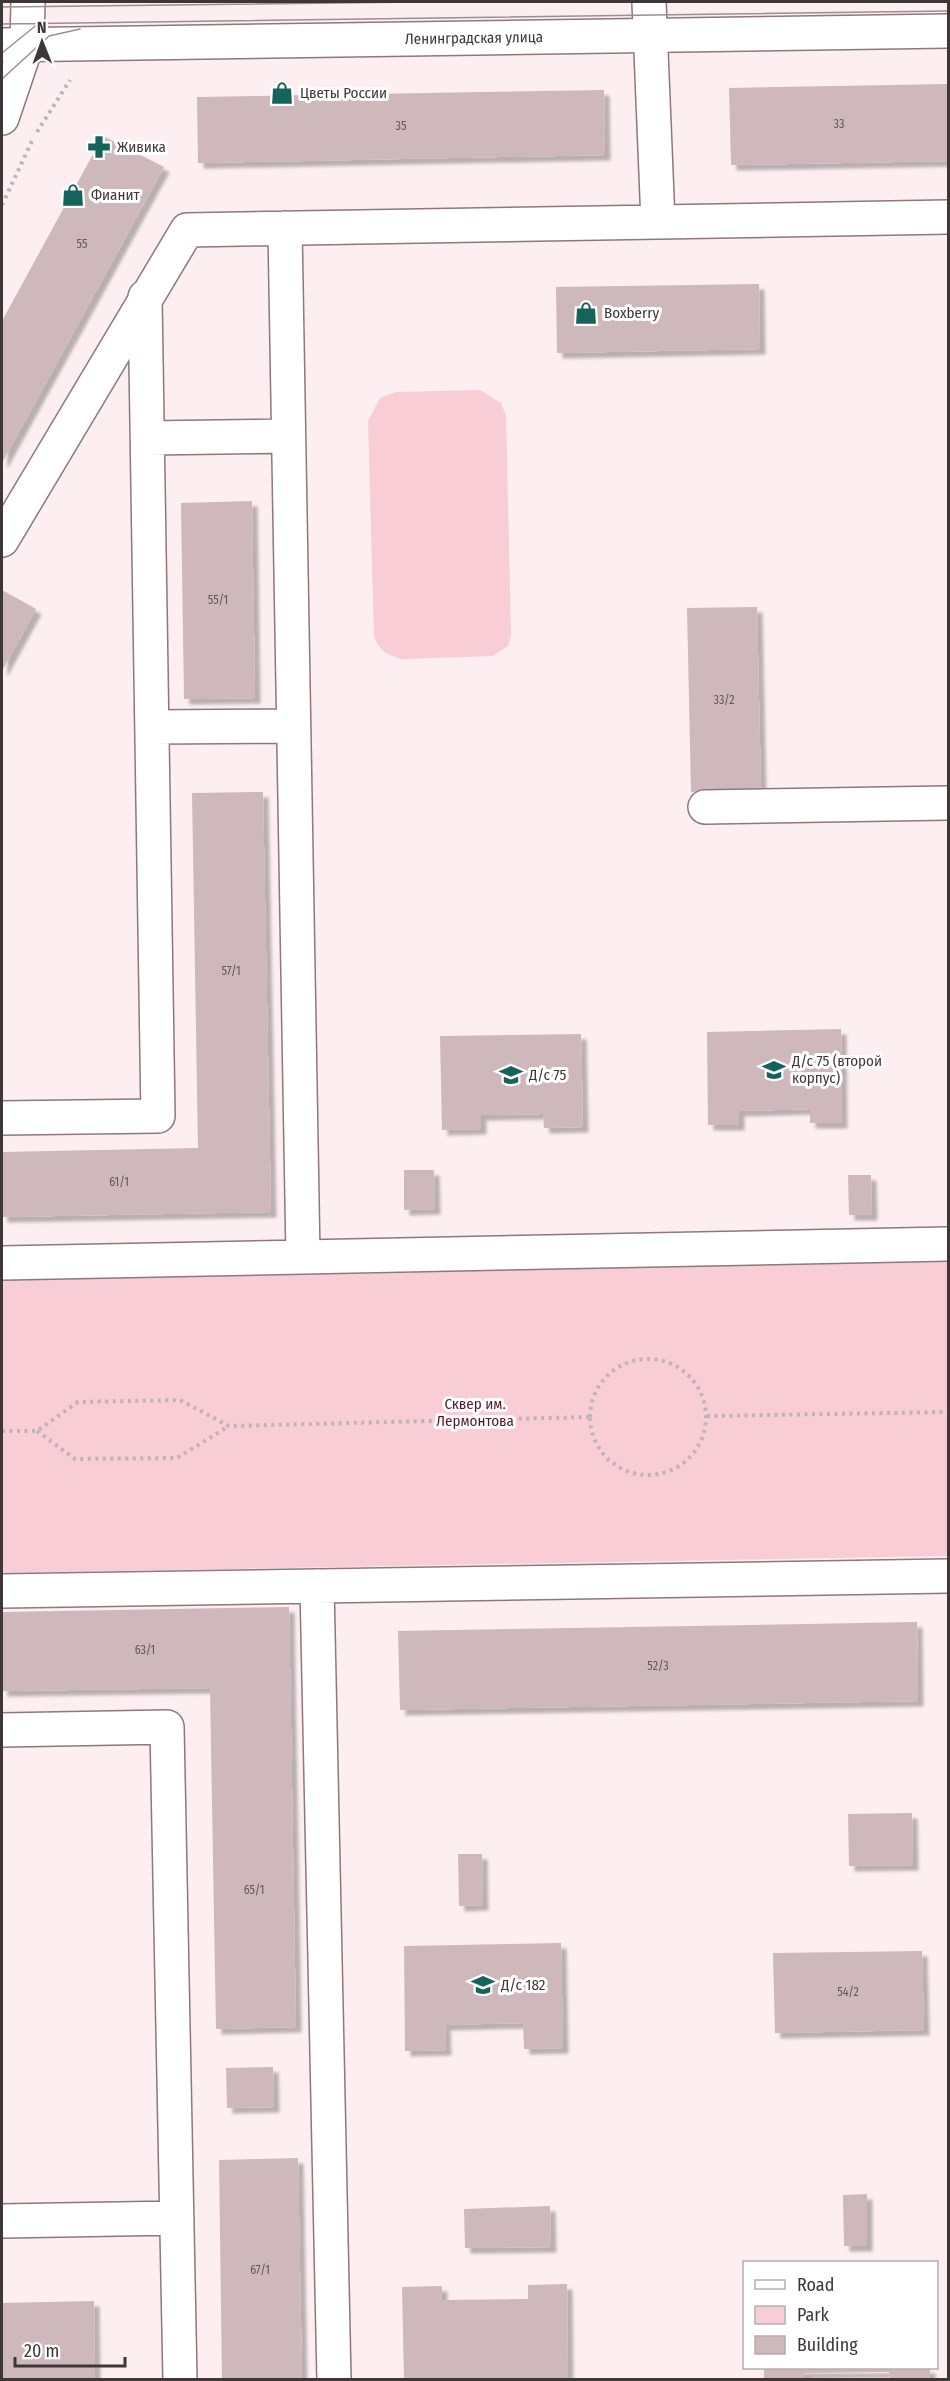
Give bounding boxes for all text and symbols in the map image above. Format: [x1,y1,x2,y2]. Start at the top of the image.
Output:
north arrow [12,12,72,72]
text: N [37,18,47,37]
street label: Ленинградская улица [405,28,543,48]
shop icon: Цветы России [269,80,295,106]
place label: Цветы России [300,84,387,102]
house number: 33 [834,117,844,131]
house number: 35 [396,119,407,133]
pharmacy icon: Живика [86,134,112,160]
place label: Живика [117,138,166,156]
shop icon: Фианит [60,182,86,208]
place label: Фианит [91,186,141,204]
house number: 55 [77,237,88,251]
shop icon: Boxberry [573,300,599,326]
place label: Boxberry [604,304,659,322]
house number: 55/1 [208,593,228,607]
house number: 33/2 [713,693,735,707]
house number: 57/1 [221,964,241,978]
place label: Д/с 75 (второй корпус) [791,1052,882,1087]
school or university icon: Д/с 75 (второй корпус) [761,1057,787,1083]
school or university icon: Д/с 75 [498,1062,524,1088]
place label: Д/с 75 [528,1066,566,1084]
house number: 61/1 [109,1175,129,1189]
park label: Сквер им. Лермонтова [436,1395,514,1430]
house number: 63/1 [135,1643,155,1657]
house number: 52/3 [647,1659,669,1673]
house number: 65/1 [244,1883,264,1897]
school or university icon: Д/с 182 [470,1972,496,1998]
place label: Д/с 182 [500,1976,546,1994]
house number: 54/2 [837,1985,859,1999]
legend [743,2261,938,2369]
house number: 67/1 [250,2263,270,2277]
text: Road [797,2274,834,2296]
text: Park [797,2304,830,2326]
scale bar [15,2330,124,2368]
text: Building [797,2334,858,2356]
text: 20 m [24,2340,59,2362]

